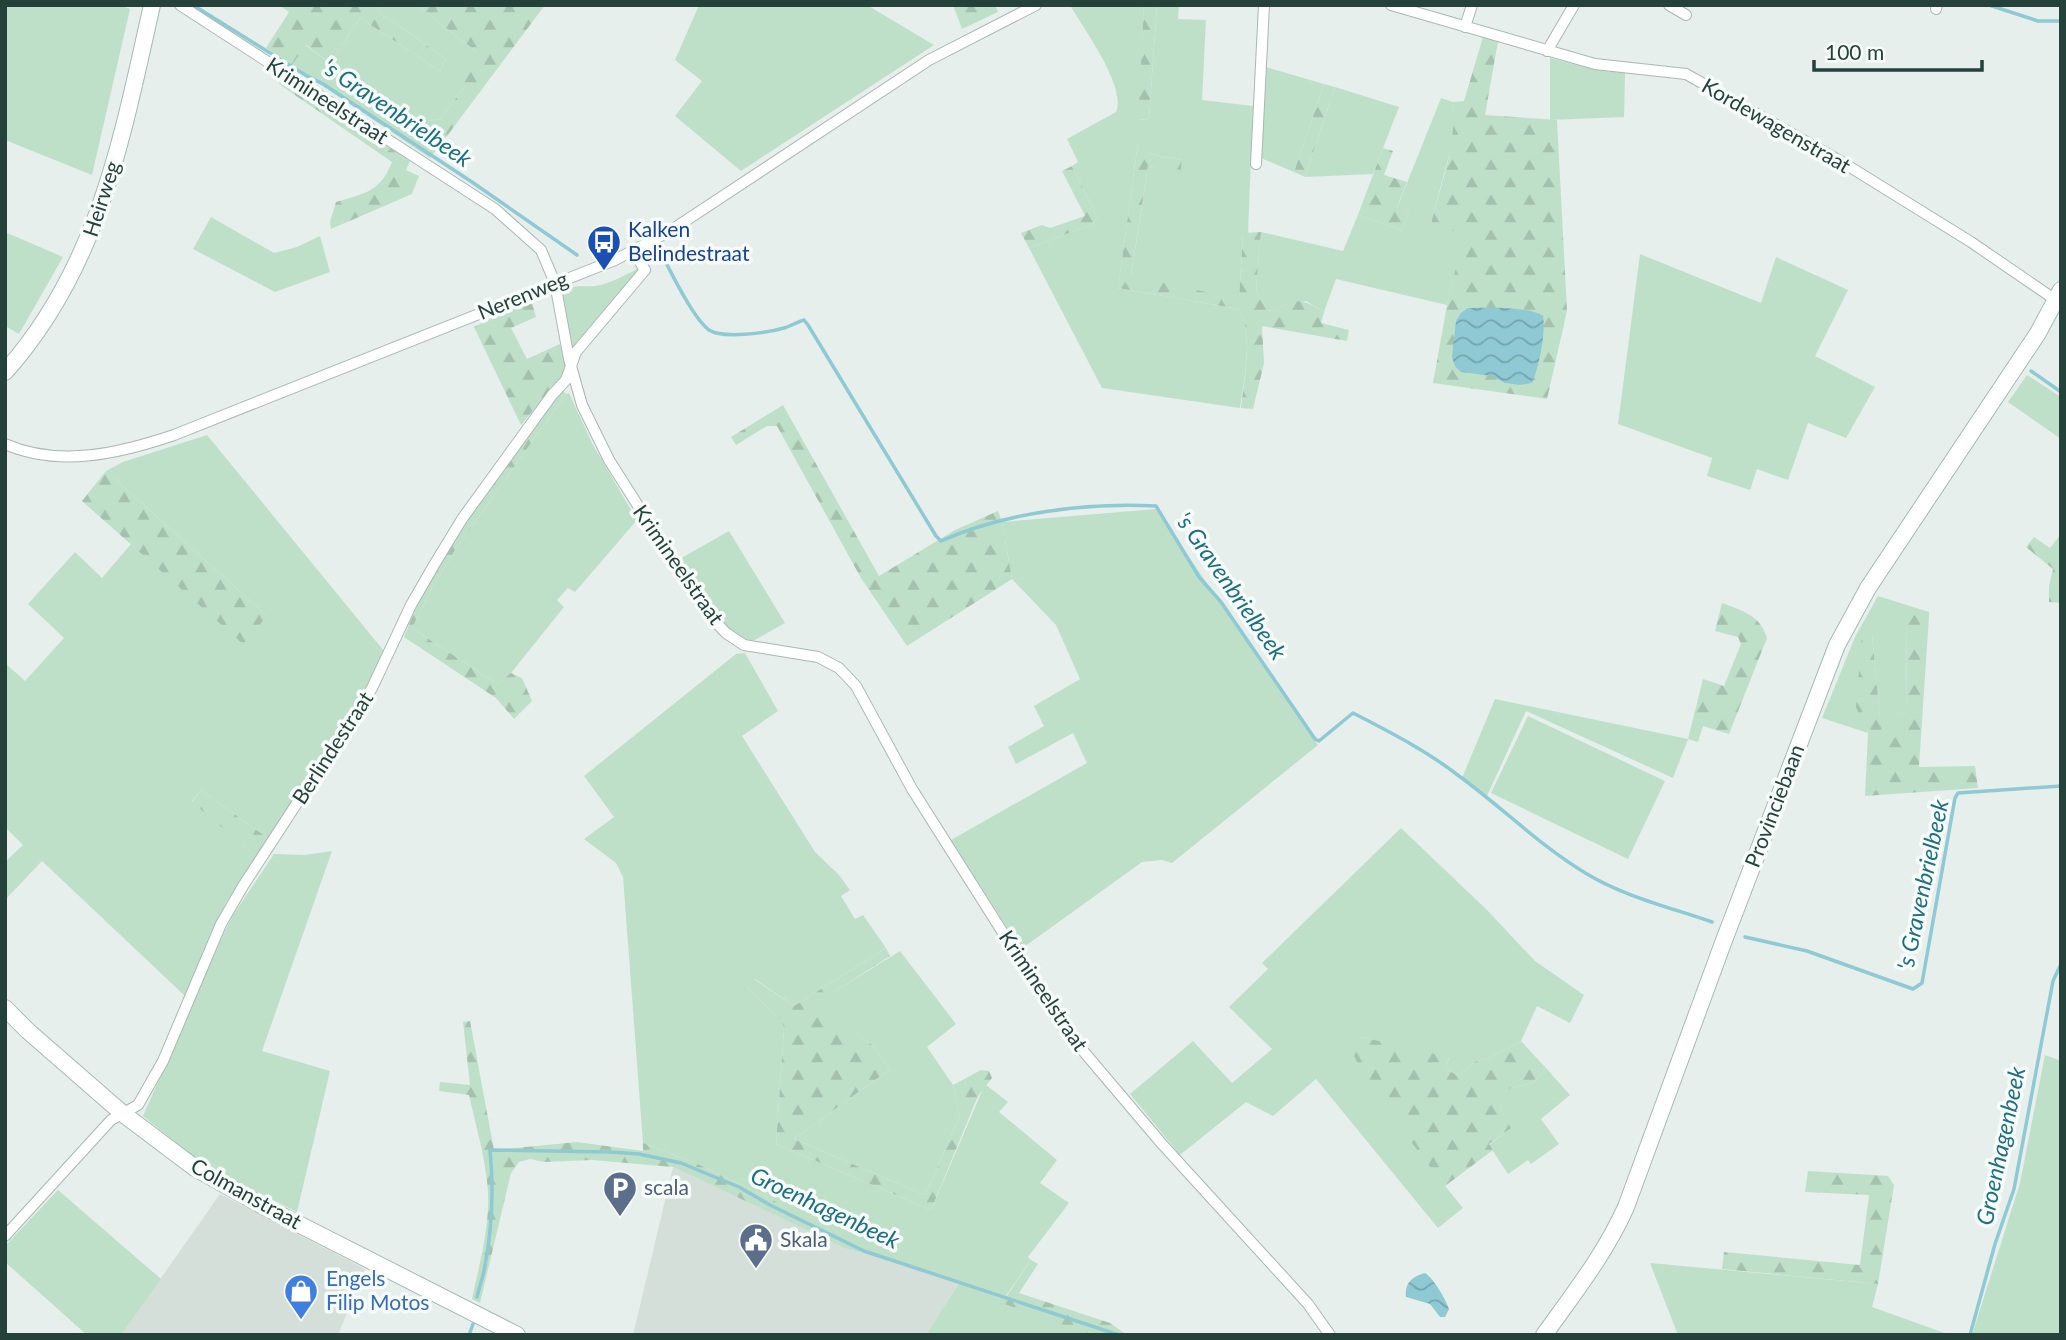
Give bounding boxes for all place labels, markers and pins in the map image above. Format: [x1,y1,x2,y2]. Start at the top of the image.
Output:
place label: Kalken Belindestraat [628,216,750,265]
bus stop icon: Kalken Belindestraat [585,223,623,272]
parking icon: scala [601,1169,639,1218]
place label: scala [644,1174,689,1199]
public building icon: Skala [737,1221,775,1270]
place label: Skala [780,1226,828,1251]
place label: Engels Filip Motos [326,1265,429,1314]
shop icon: Engels Filip Motos [282,1272,320,1321]

